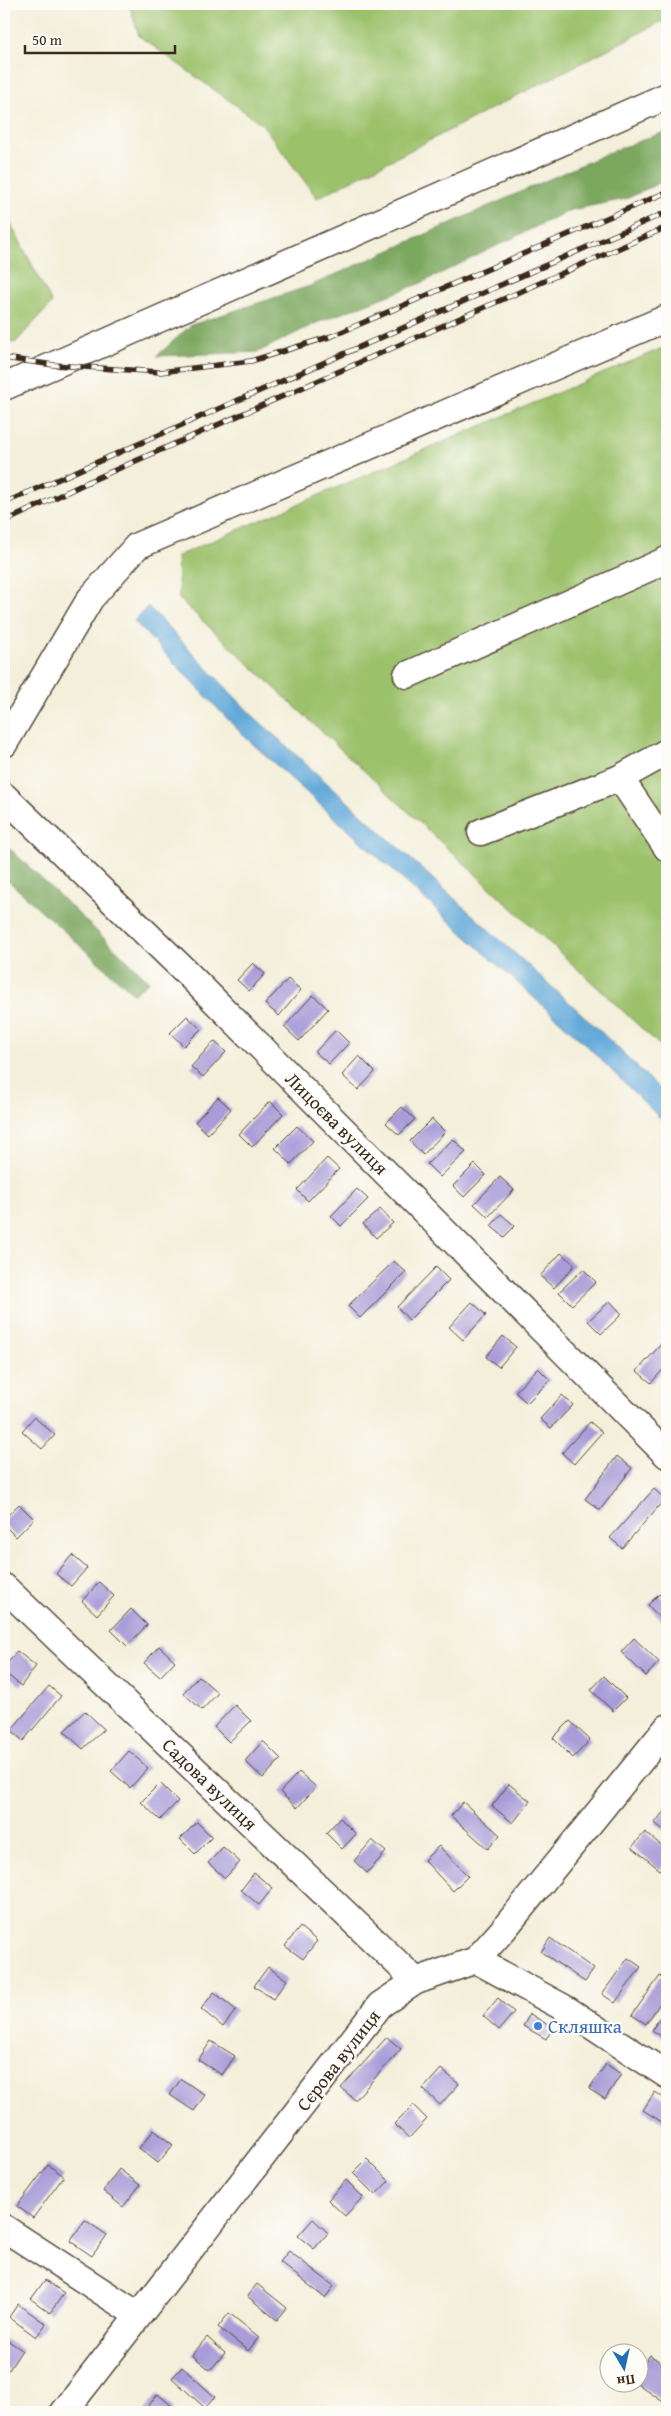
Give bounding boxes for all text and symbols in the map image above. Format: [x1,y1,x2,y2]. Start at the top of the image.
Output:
scale bar [25,22,175,54]
text: 50 m [32,29,63,50]
street label: Лицоєва вулиця [279,1065,395,1181]
street label: Садова вулиця [156,1731,264,1837]
street label: Сєрова вулиця [289,2003,387,2117]
place label: Скляшка [548,2012,622,2040]
marker: Скляшка [532,2020,544,2032]
north arrow [598,2344,648,2394]
text: Пн [615,2370,636,2392]

